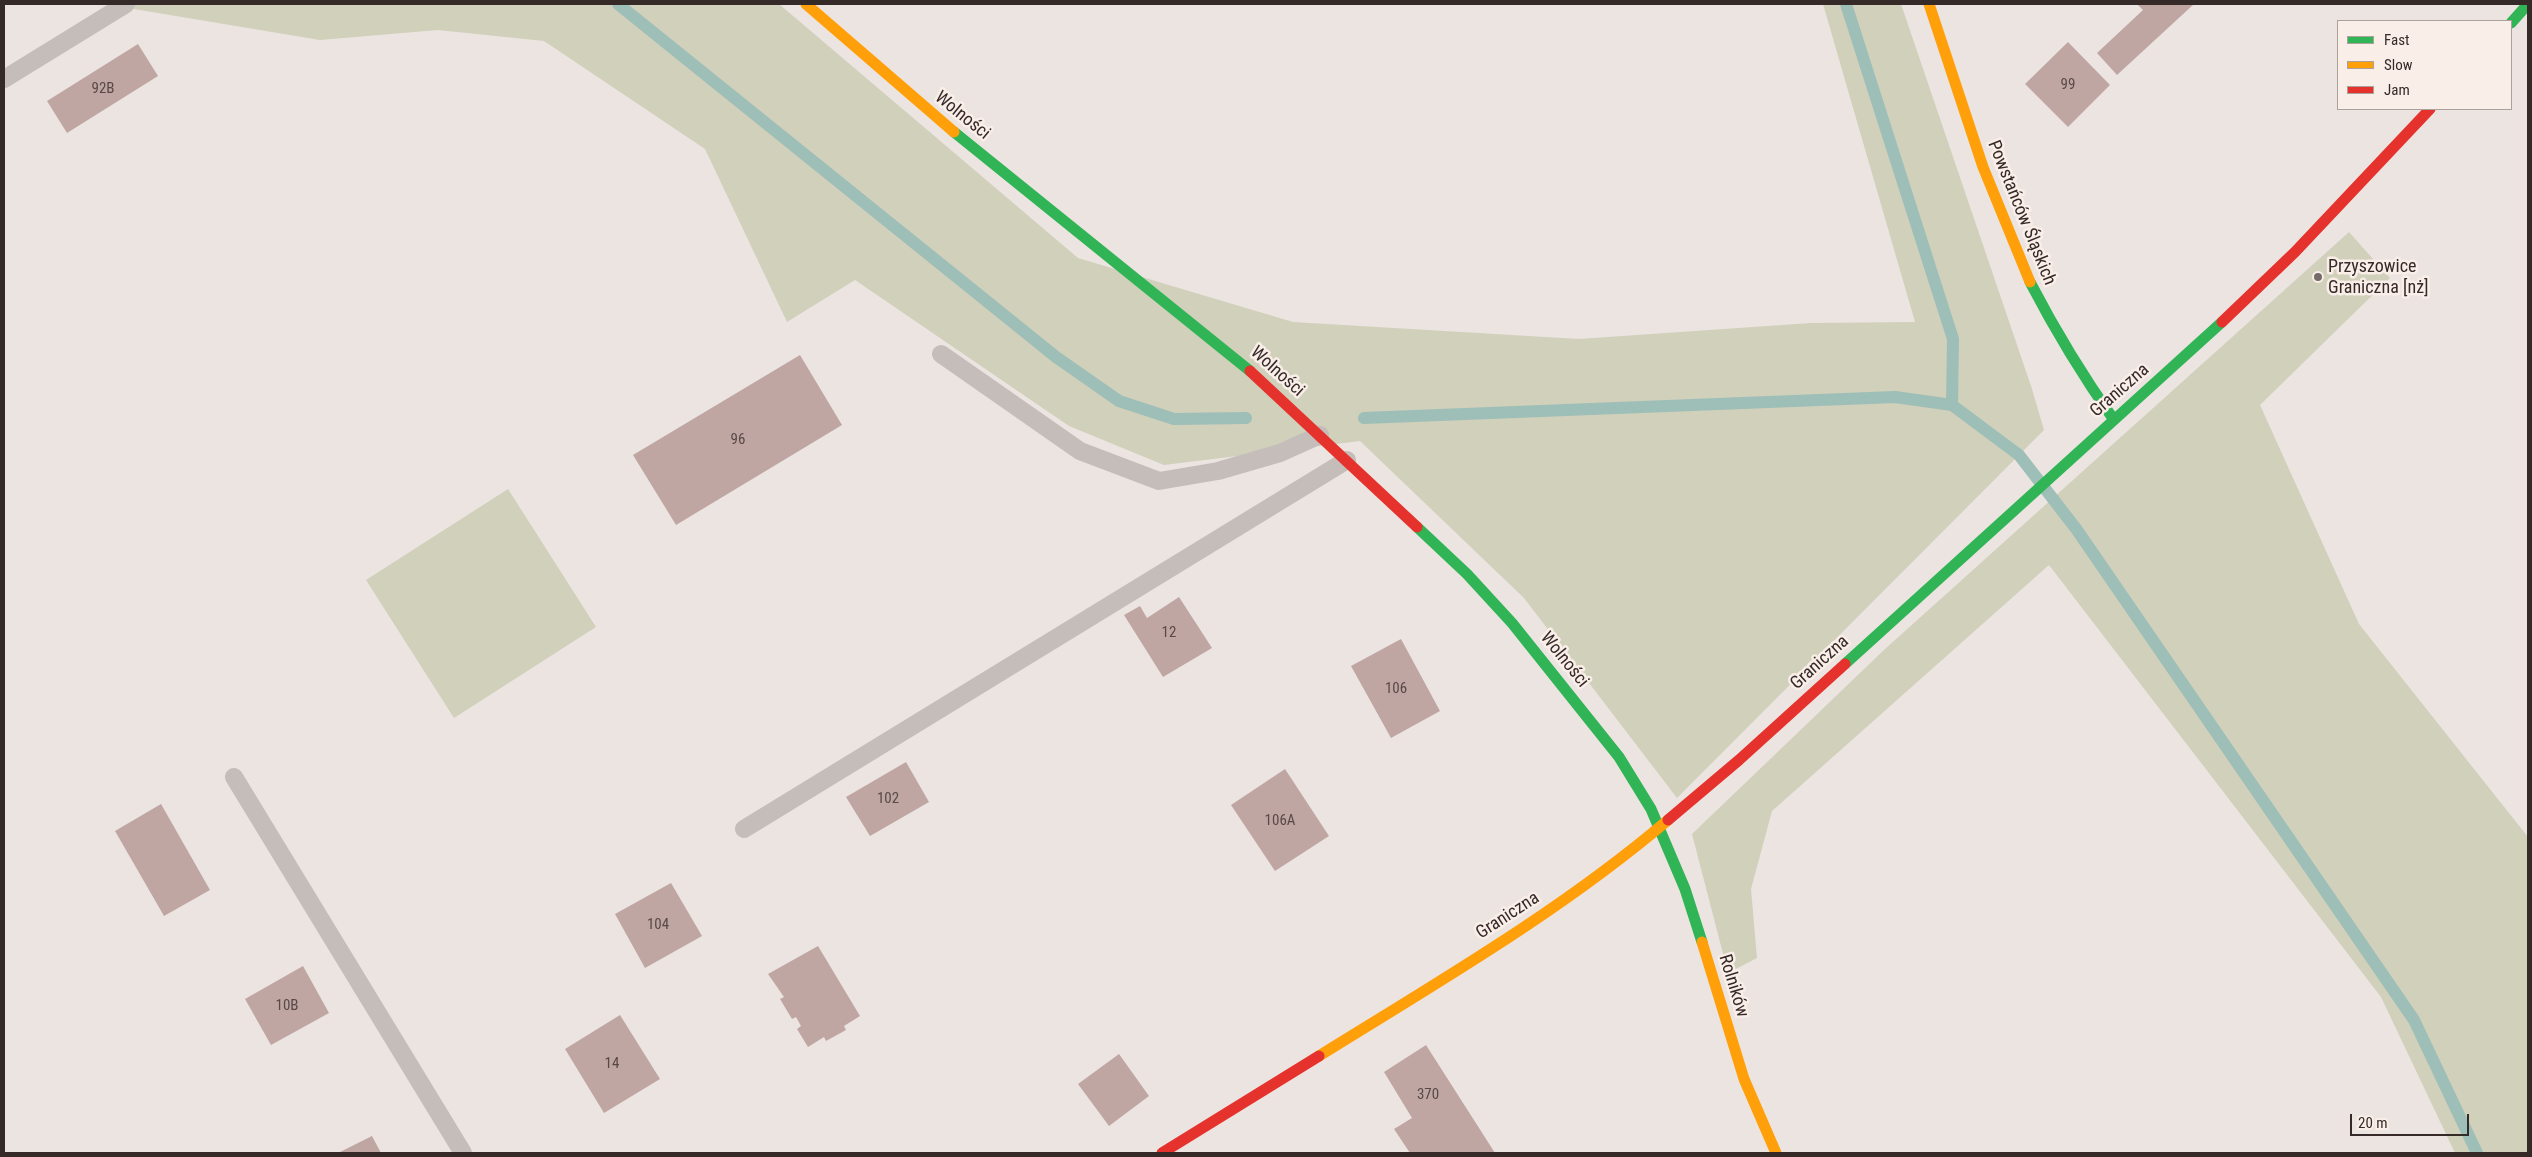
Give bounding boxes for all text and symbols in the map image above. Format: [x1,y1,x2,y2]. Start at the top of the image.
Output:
legend [2337,20,2512,110]
text: Fast [2384,31,2409,49]
text: Slow [2384,56,2413,74]
house number: 99 [2061,76,2075,94]
house number: 92B [92,80,114,98]
text: Jam [2384,81,2410,99]
street label: Wolności [930,87,994,145]
street label: Powstańców Śląskich [1982,137,2060,289]
place label: Przyszowice Graniczna [nż] [2328,256,2429,298]
marker: Przyszowice Graniczna [nż] [2312,271,2324,283]
street label: Wolności [1246,342,1308,402]
street label: Graniczna [2086,360,2154,422]
house number: 96 [731,431,745,449]
house number: 12 [1162,624,1176,642]
street label: Wolności [1535,628,1593,692]
street label: Graniczna [1786,631,1854,695]
house number: 106 [1385,680,1407,698]
house number: 102 [877,790,899,808]
house number: 106A [1265,812,1295,830]
street label: Graniczna [1472,888,1544,944]
house number: 104 [647,916,669,934]
street label: Rolników [1713,952,1753,1020]
house number: 10B [276,997,298,1015]
house number: 14 [605,1055,619,1073]
house number: 370 [1417,1086,1439,1104]
scale bar [2352,1104,2471,1136]
text: 20 m [2358,1114,2388,1132]

